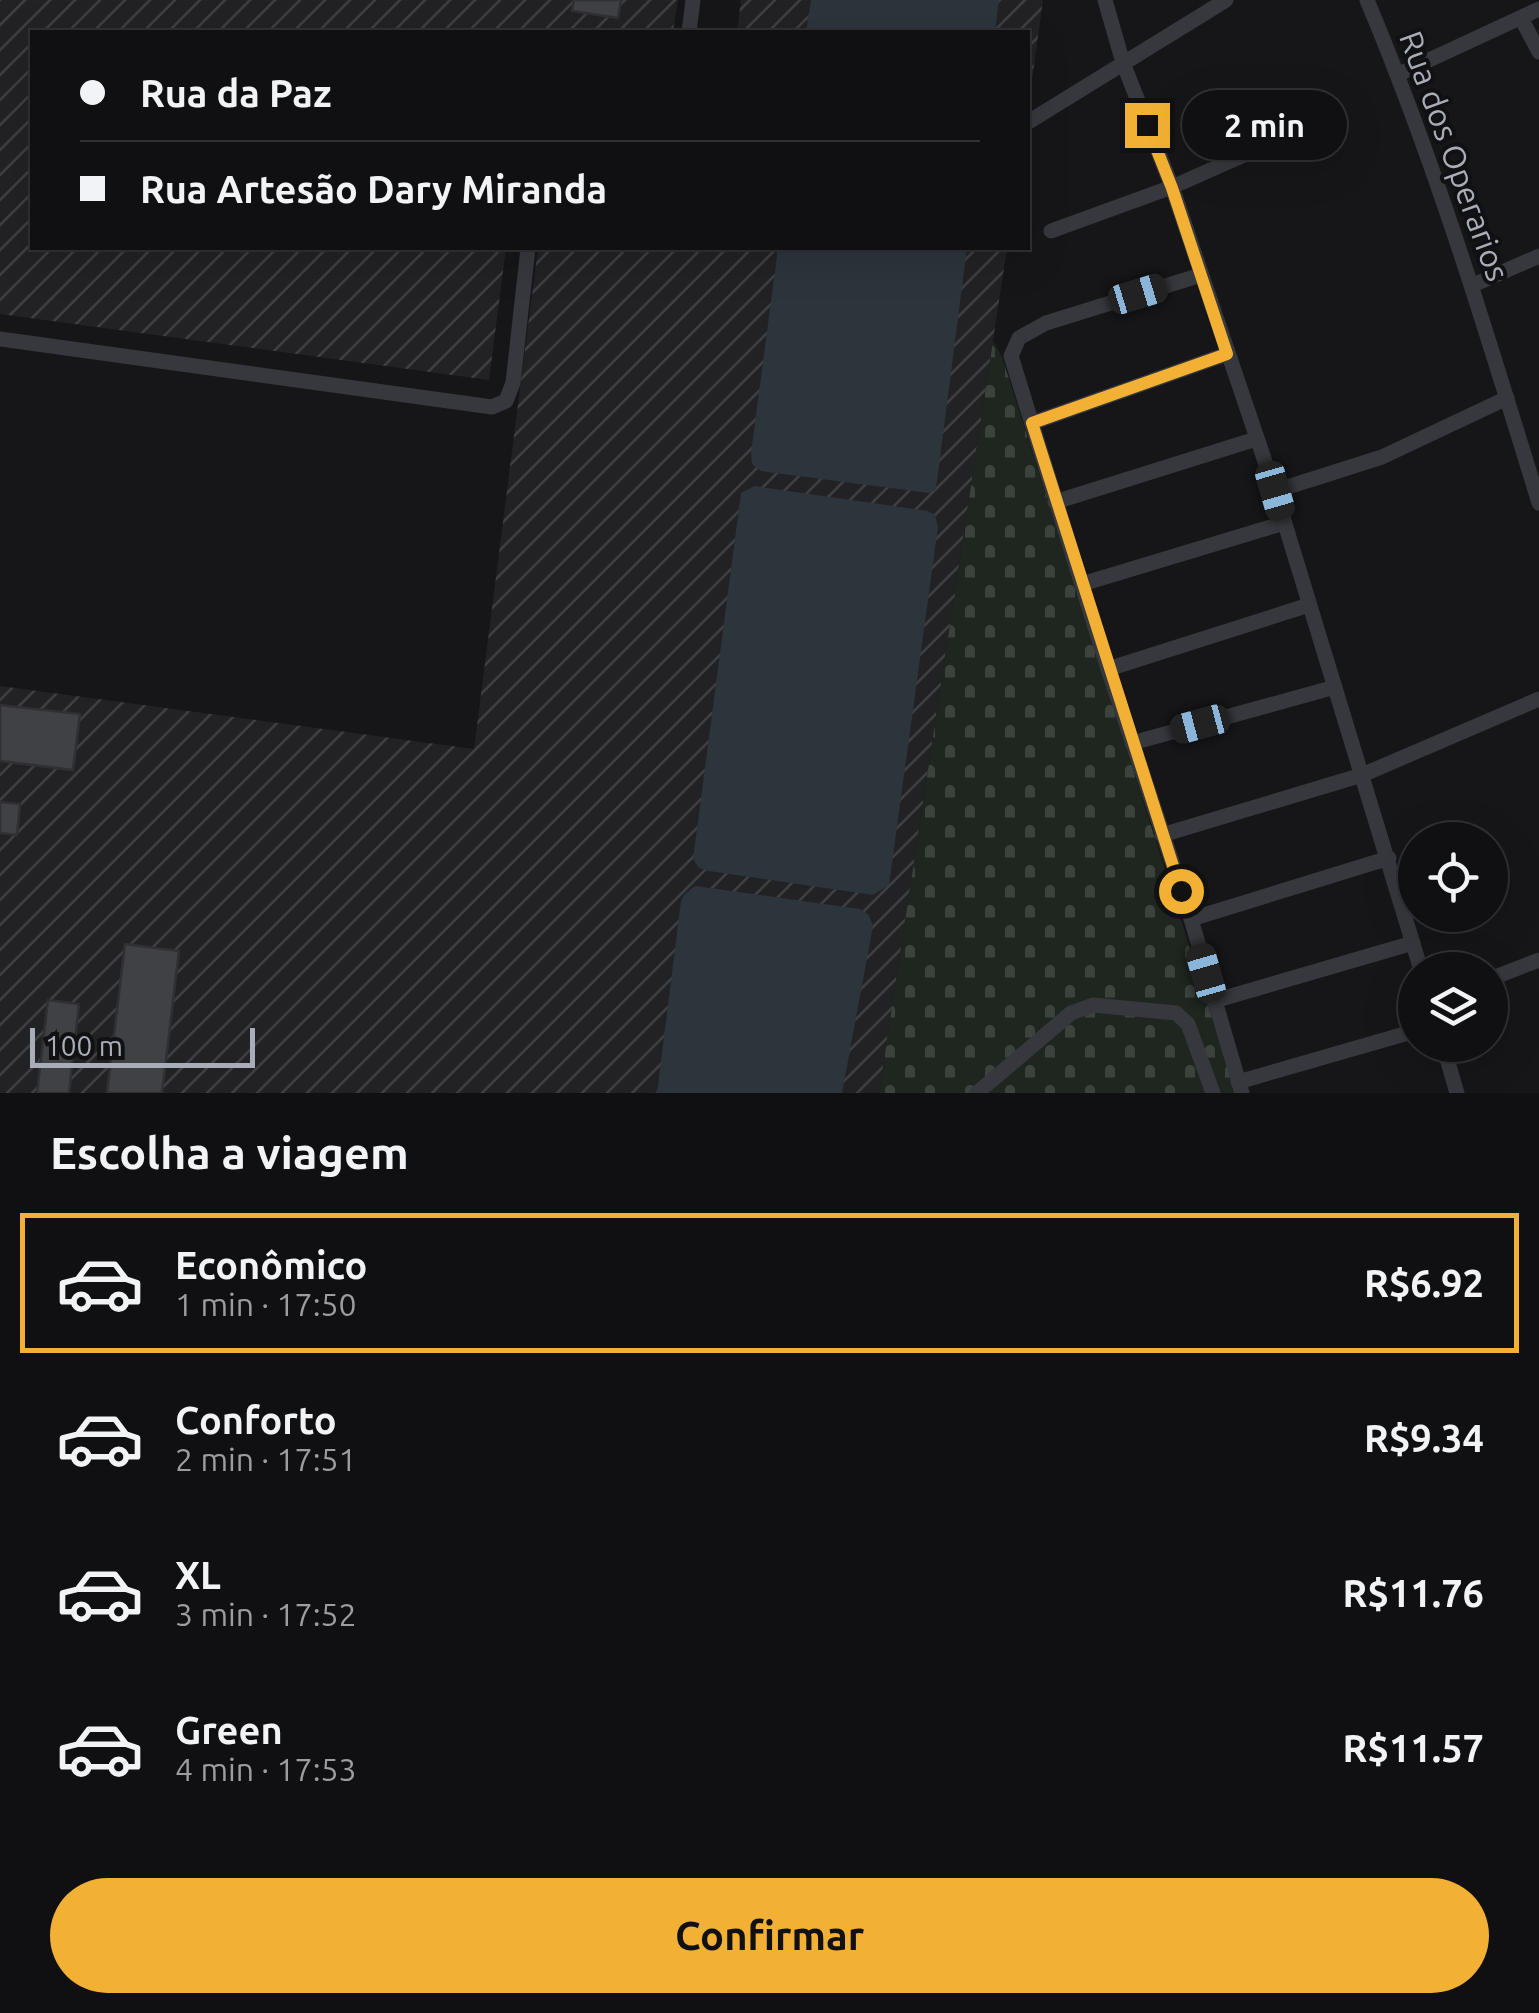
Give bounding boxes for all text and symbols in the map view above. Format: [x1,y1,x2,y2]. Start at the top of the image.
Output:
street label: Rua dos Operarios [1393,26,1517,285]
text: Rua da Paz [140,72,332,114]
callout: 2 min [1182,90,1347,160]
route end [1125,103,1170,148]
text: 2 min [1224,107,1305,143]
text: Rua Artesão Dary Miranda [140,168,607,210]
car [1105,271,1171,317]
car [1252,458,1298,524]
car [1167,702,1233,746]
map controls [1398,822,1508,1062]
button: locate [1398,822,1508,932]
route start [1159,869,1204,914]
car [1183,940,1229,1006]
button: layers [1398,952,1508,1062]
scale bar [30,1023,255,1068]
text: 100 m [45,1030,123,1061]
text: Escolha a viagem [50,1127,409,1178]
icon: car [55,1238,145,1328]
text: Econômico [175,1244,367,1286]
text: R$6.92 [1364,1262,1484,1304]
text: 1 min · 17:50 [175,1286,357,1322]
icon: car [55,1393,145,1483]
text: Conforto [175,1399,337,1441]
text: R$9.34 [1364,1417,1484,1459]
text: 2 min · 17:51 [175,1441,357,1477]
icon: car [55,1548,145,1638]
text: XL [175,1554,221,1596]
text: R$11.76 [1343,1572,1484,1614]
text: 3 min · 17:52 [175,1596,357,1632]
icon: car [55,1703,145,1793]
text: Green [175,1709,283,1751]
text: R$11.57 [1343,1727,1484,1769]
text: 4 min · 17:53 [175,1751,357,1787]
button: Confirmar [50,1878,1489,1993]

